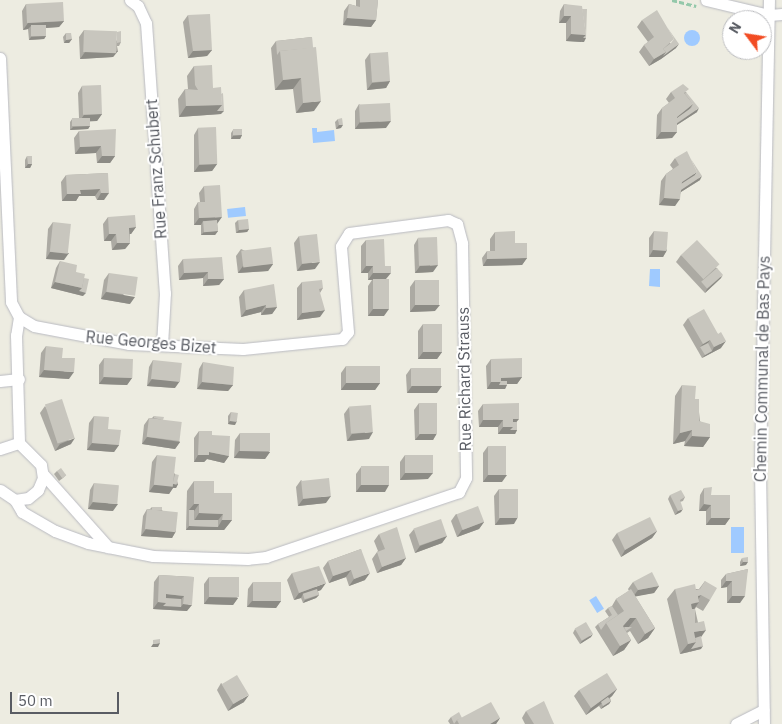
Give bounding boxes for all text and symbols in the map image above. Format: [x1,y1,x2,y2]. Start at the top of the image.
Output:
north arrow [722,10,772,60]
text: N [725,19,745,37]
street label: Rue Franz Schubert [142,98,170,240]
street label: Chemin Communal de Bas Pays [750,256,774,482]
street label: Rue Richard Strauss [453,307,475,451]
street label: Rue Georges Bizet [85,327,217,357]
scale bar [12,682,121,714]
text: 50 m [18,691,53,710]

